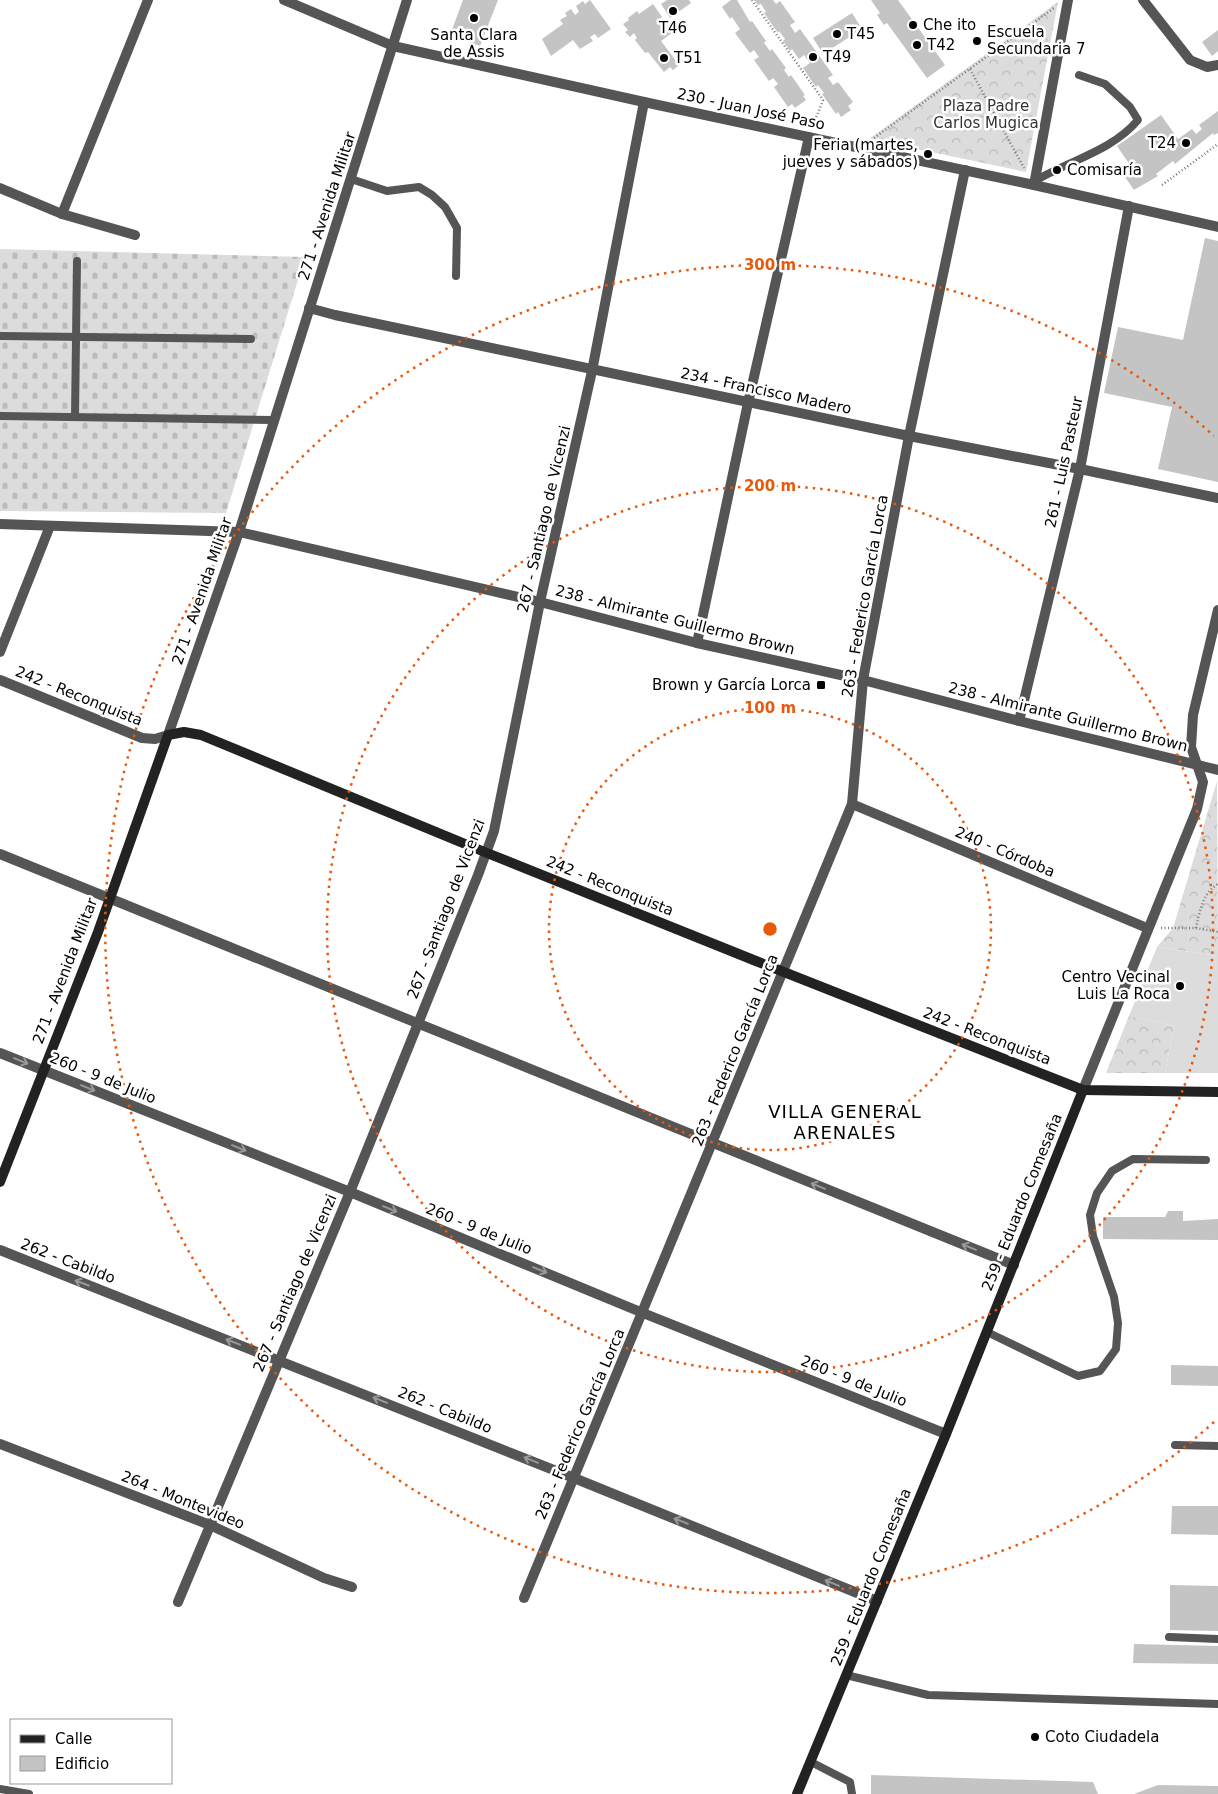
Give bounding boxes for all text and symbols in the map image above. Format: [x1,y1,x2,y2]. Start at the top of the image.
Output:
marker: T46 [667,5,679,17]
marker: Santa Clara de Assis [468,12,480,24]
place label: Che ito [923,16,976,34]
place label: T46 [658,19,687,37]
marker: Che ito [907,19,919,31]
place label: Escuela Secundaria 7 [987,23,1086,58]
place label: T45 [846,25,875,43]
place label: Santa Clara de Assis [430,26,518,61]
marker: T45 [831,28,843,40]
marker: Escuela Secundaria 7 [971,35,983,47]
place label: T42 [926,36,955,54]
marker: T42 [911,39,923,51]
place label: T49 [822,48,851,66]
place label: T51 [673,49,702,67]
marker: T49 [807,51,819,63]
marker: T51 [658,52,670,64]
street label: 230 - Juan José Paso [675,85,827,133]
park label: Plaza Padre Carlos Mugica [933,97,1039,132]
street label: 271 - Avenida Militar [295,129,360,282]
place label: T24 [1147,134,1176,152]
place label: Feria (martes, jueves y sábados) [782,136,918,171]
marker: T24 [1180,137,1192,149]
marker: Feria (martes, jueves y sábados) [922,148,934,160]
place label: Comisaría [1067,161,1142,179]
marker: Comisaría [1051,164,1063,176]
text: 300 m [744,256,796,274]
street label: 234 - Francisco Madero [679,364,853,418]
street label: 261 - Luis Pasteur [1041,394,1087,529]
street label: 267 - Santiago de Vicenzi [514,424,574,614]
text: 200 m [744,477,796,495]
street label: 263 - Federico García Lorca [838,493,892,699]
street label: 271 - Avenida Militar [168,514,236,667]
street label: 238 - Almirante Guillermo Brown [554,582,796,658]
street label: 242 - Reconquista [13,662,145,730]
place label: Brown y García Lorca [652,676,811,694]
marker: Brown y García Lorca [815,679,827,691]
street label: 238 - Almirante Guillermo Brown [947,679,1189,755]
text: 100 m [744,699,796,717]
street label: 267 - Santiago de Vicenzi [403,817,489,1001]
street label: 240 - Córdoba [952,823,1058,881]
street label: 242 - Reconquista [544,852,676,920]
street label: 271 - Avenida Militar [29,895,101,1047]
centre of rings [761,920,779,938]
street label: 263 - Federico García Lorca [688,951,782,1149]
place label: Centro Vecinal Luis La Roca [1062,968,1170,1003]
marker: Centro Vecinal Luis La Roca [1174,980,1186,992]
street label: 242 - Reconquista [920,1003,1054,1069]
street label: 260 - 9 de Julio [47,1049,159,1107]
one-way arrow [13,1057,28,1067]
one-way arrow [80,1084,95,1093]
district label: VILLA GENERAL ARENALES [768,1101,922,1143]
street label: 259 - Eduardo Comesaña [978,1111,1066,1293]
one-way arrow [231,1144,246,1153]
one-way arrow [811,1180,826,1190]
street label: 267 - Santiago de Vicenzi [249,1192,341,1374]
street label: 260 - 9 de Julio [423,1200,535,1258]
one-way arrow [382,1204,397,1214]
street label: 262 - Cabildo [18,1235,118,1287]
one-way arrow [962,1241,977,1251]
one-way arrow [532,1266,547,1276]
one-way arrow [75,1277,90,1287]
street label: 263 - Federico García Lorca [532,1326,628,1522]
one-way arrow [226,1337,241,1346]
street label: 260 - 9 de Julio [798,1352,910,1410]
street label: 262 - Cabildo [395,1383,495,1437]
one-way arrow [372,1395,388,1404]
one-way arrow [523,1455,538,1464]
street label: 264 - Montevideo [119,1467,247,1533]
street label: 259 - Eduardo Comesaña [827,1486,915,1668]
one-way arrow [674,1516,689,1526]
one-way arrow [824,1577,839,1586]
legend [10,1719,172,1784]
place label: Coto Ciudadela [1045,1728,1159,1746]
text: Calle [55,1730,92,1748]
marker: Coto Ciudadela [1029,1731,1041,1743]
text: Edificio [55,1755,109,1773]

